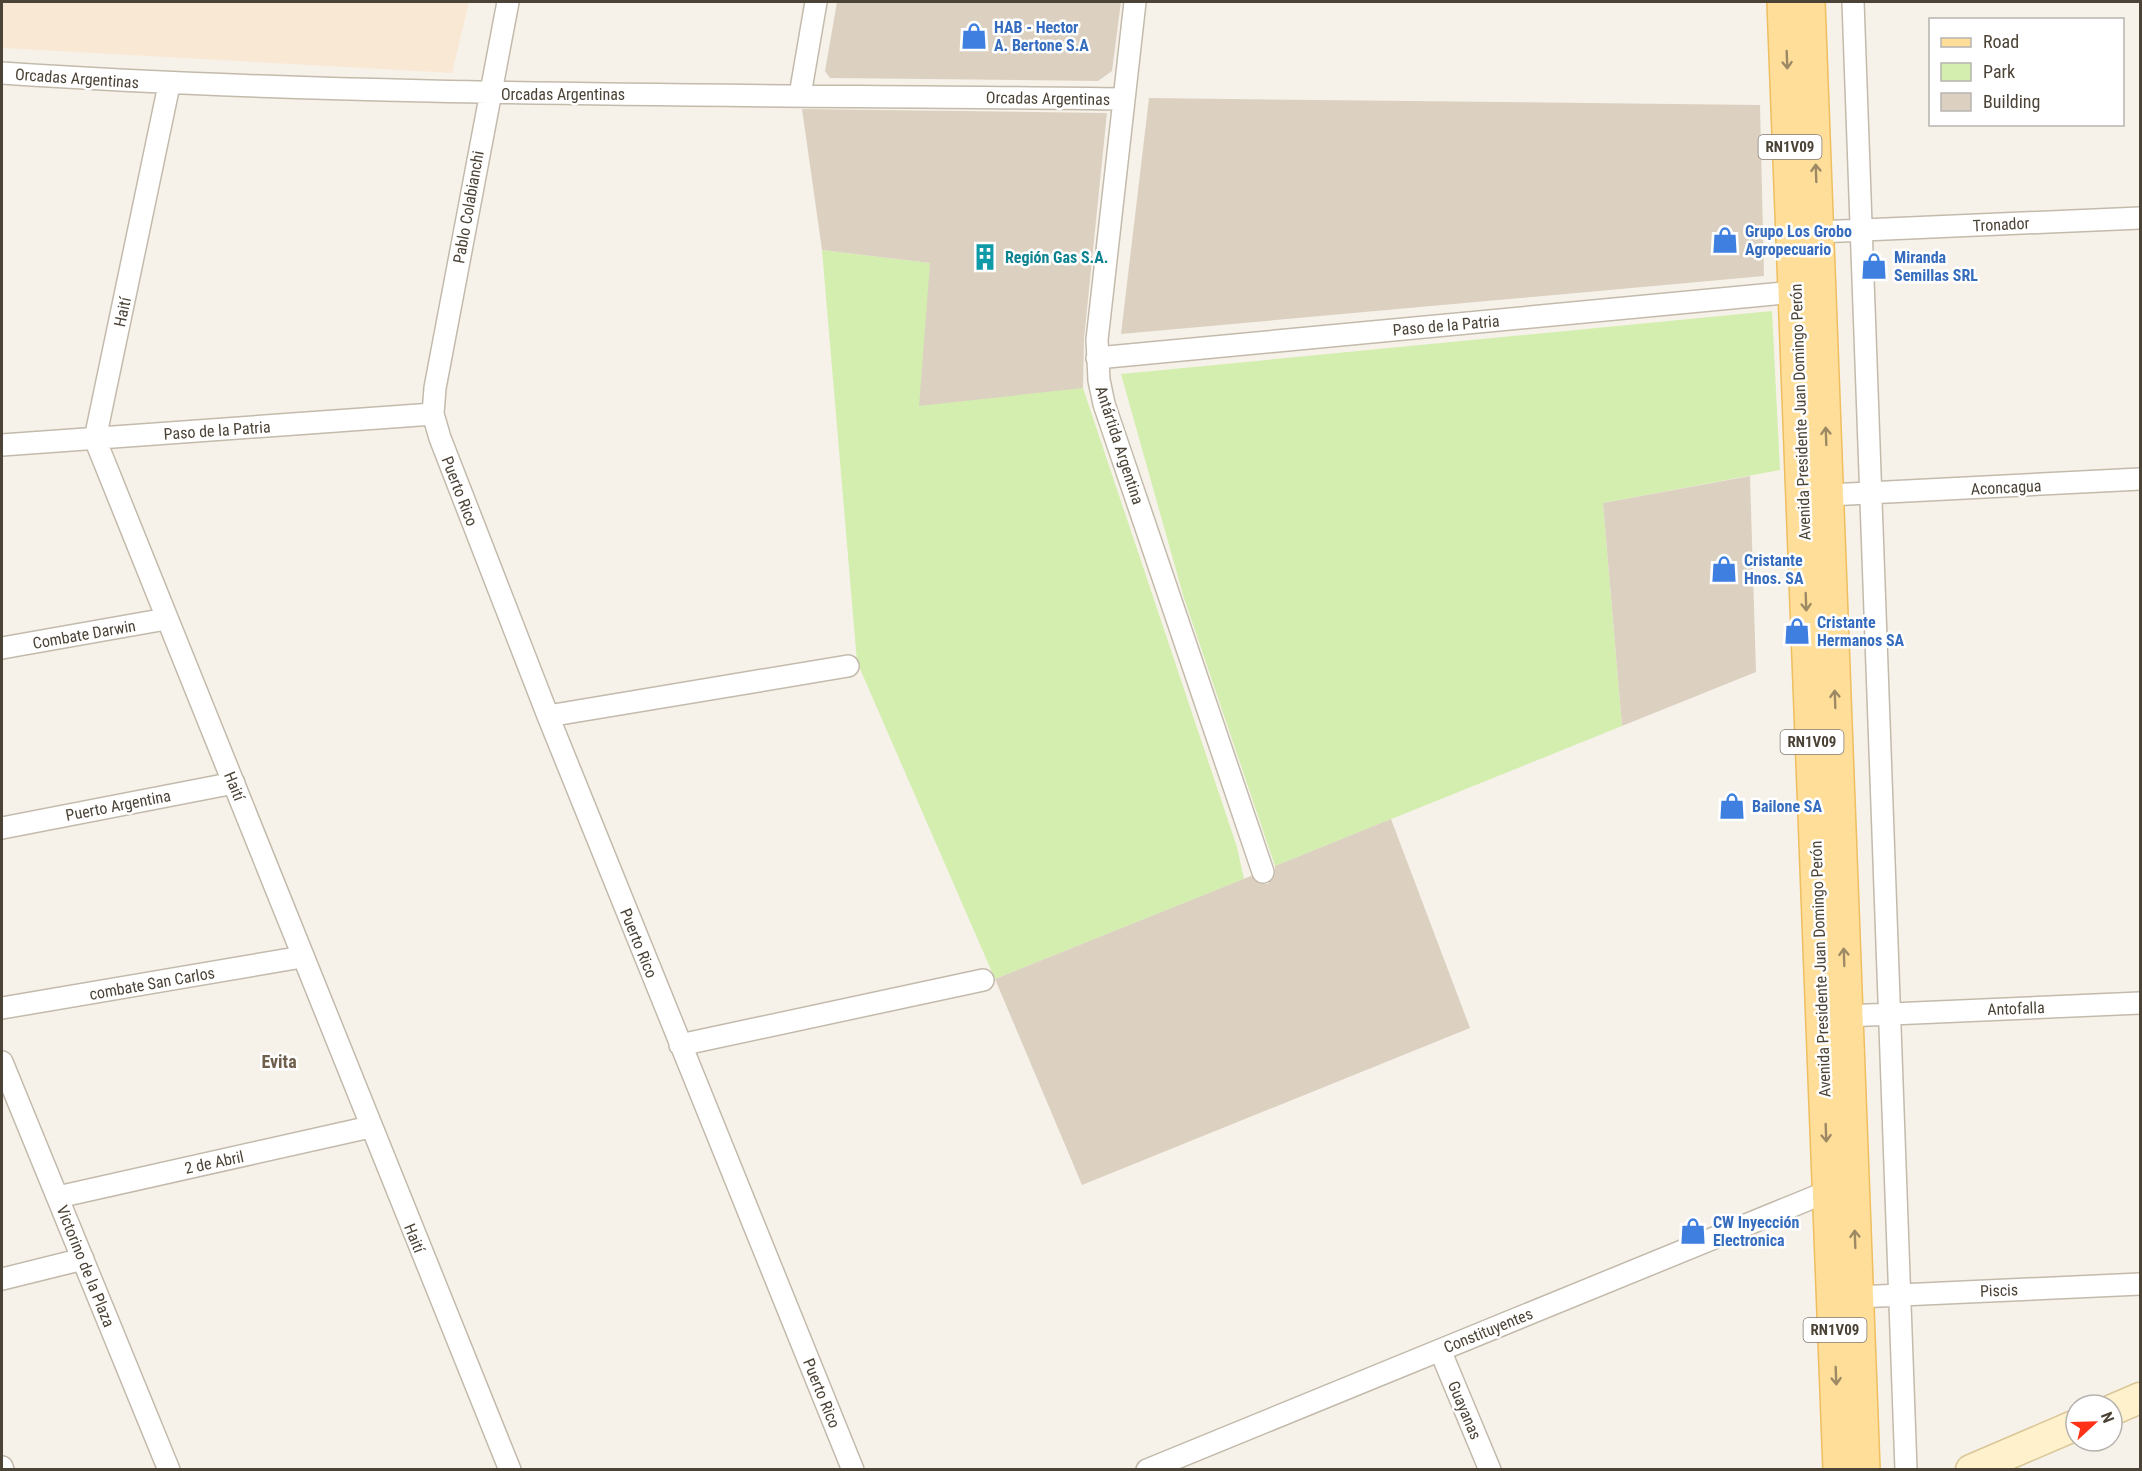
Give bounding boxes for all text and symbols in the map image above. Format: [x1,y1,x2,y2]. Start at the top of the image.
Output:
place label: HAB - Hector A. Bertone S.A [994,18,1089,55]
legend [1929,18,2124,126]
shop icon: HAB - Hector A. Bertone S.A [959,21,989,51]
text: Road [1983,31,2019,52]
one-way arrow [1781,49,1792,69]
text: Park [1983,61,2015,82]
street label: Orcadas Argentinas [14,65,140,92]
street label: Orcadas Argentinas [501,85,625,104]
street label: Orcadas Argentinas [986,88,1110,109]
text: Building [1983,91,2040,112]
road number: RN1V09 [1758,135,1822,159]
street label: Pablo Colabianchi [449,149,488,265]
one-way arrow [1810,164,1821,184]
street label: Tronador [1972,214,2030,235]
place label: Grupo Los Grobo Agropecuario [1745,222,1852,259]
shop icon: Grupo Los Grobo Agropecuario [1710,225,1740,255]
building icon: Región Gas S.A. [970,242,1000,272]
place label: Región Gas S.A. [1005,248,1108,267]
place label: Miranda Semillas SRL [1894,248,1978,285]
shop icon: Miranda Semillas SRL [1859,251,1889,281]
street label: Avenida Presidente Juan Domingo Perón [1787,283,1814,540]
street label: Haití [110,294,135,329]
street label: Paso de la Patria [1392,311,1500,340]
street label: Antártida Argentina [1091,384,1148,507]
street label: Paso de la Patria [163,417,271,444]
one-way arrow [1821,427,1832,447]
street label: Puerto Rico [438,454,482,529]
street label: Aconcagua [1970,476,2042,499]
place label: Cristante Hnos. SA [1744,551,1804,588]
shop icon: Cristante Hnos. SA [1709,554,1739,584]
one-way arrow [1801,592,1812,612]
place label: Cristante Hermanos SA [1817,613,1905,650]
street label: Combate Darwin [31,616,137,653]
shop icon: Cristante Hermanos SA [1782,616,1812,646]
one-way arrow [1830,690,1841,710]
road number: RN1V09 [1780,730,1844,754]
street label: Haití [220,769,249,805]
street label: Puerto Argentina [64,786,172,825]
shop icon: Bailone SA [1717,791,1747,821]
place label: Bailone SA [1752,797,1822,816]
street label: Avenida Presidente Juan Domingo Perón [1807,840,1834,1097]
street label: Puerto Rico [616,906,661,981]
one-way arrow [1838,948,1850,968]
street label: combate San Carlos [88,963,216,1004]
street label: Antofalla [1987,998,2045,1019]
district label: Evita [261,1051,297,1072]
one-way arrow [1821,1123,1832,1143]
street label: 2 de Abril [183,1147,245,1178]
street label: Victorino de la Plaza [52,1203,119,1330]
place label: CW Inyección Electronica [1713,1213,1799,1250]
shop icon: CW Inyección Electronica [1678,1216,1708,1246]
street label: Haití [400,1221,429,1257]
one-way arrow [1849,1229,1860,1249]
street label: Piscis [1980,1280,2018,1301]
street label: Constituyentes [1441,1304,1535,1357]
road number: RN1V09 [1804,1318,1866,1342]
street label: Puerto Rico [799,1356,844,1431]
one-way arrow [1831,1365,1842,1385]
street label: Guayanas [1444,1378,1485,1442]
north arrow [2064,1393,2124,1453]
text: N [2097,1409,2118,1426]

